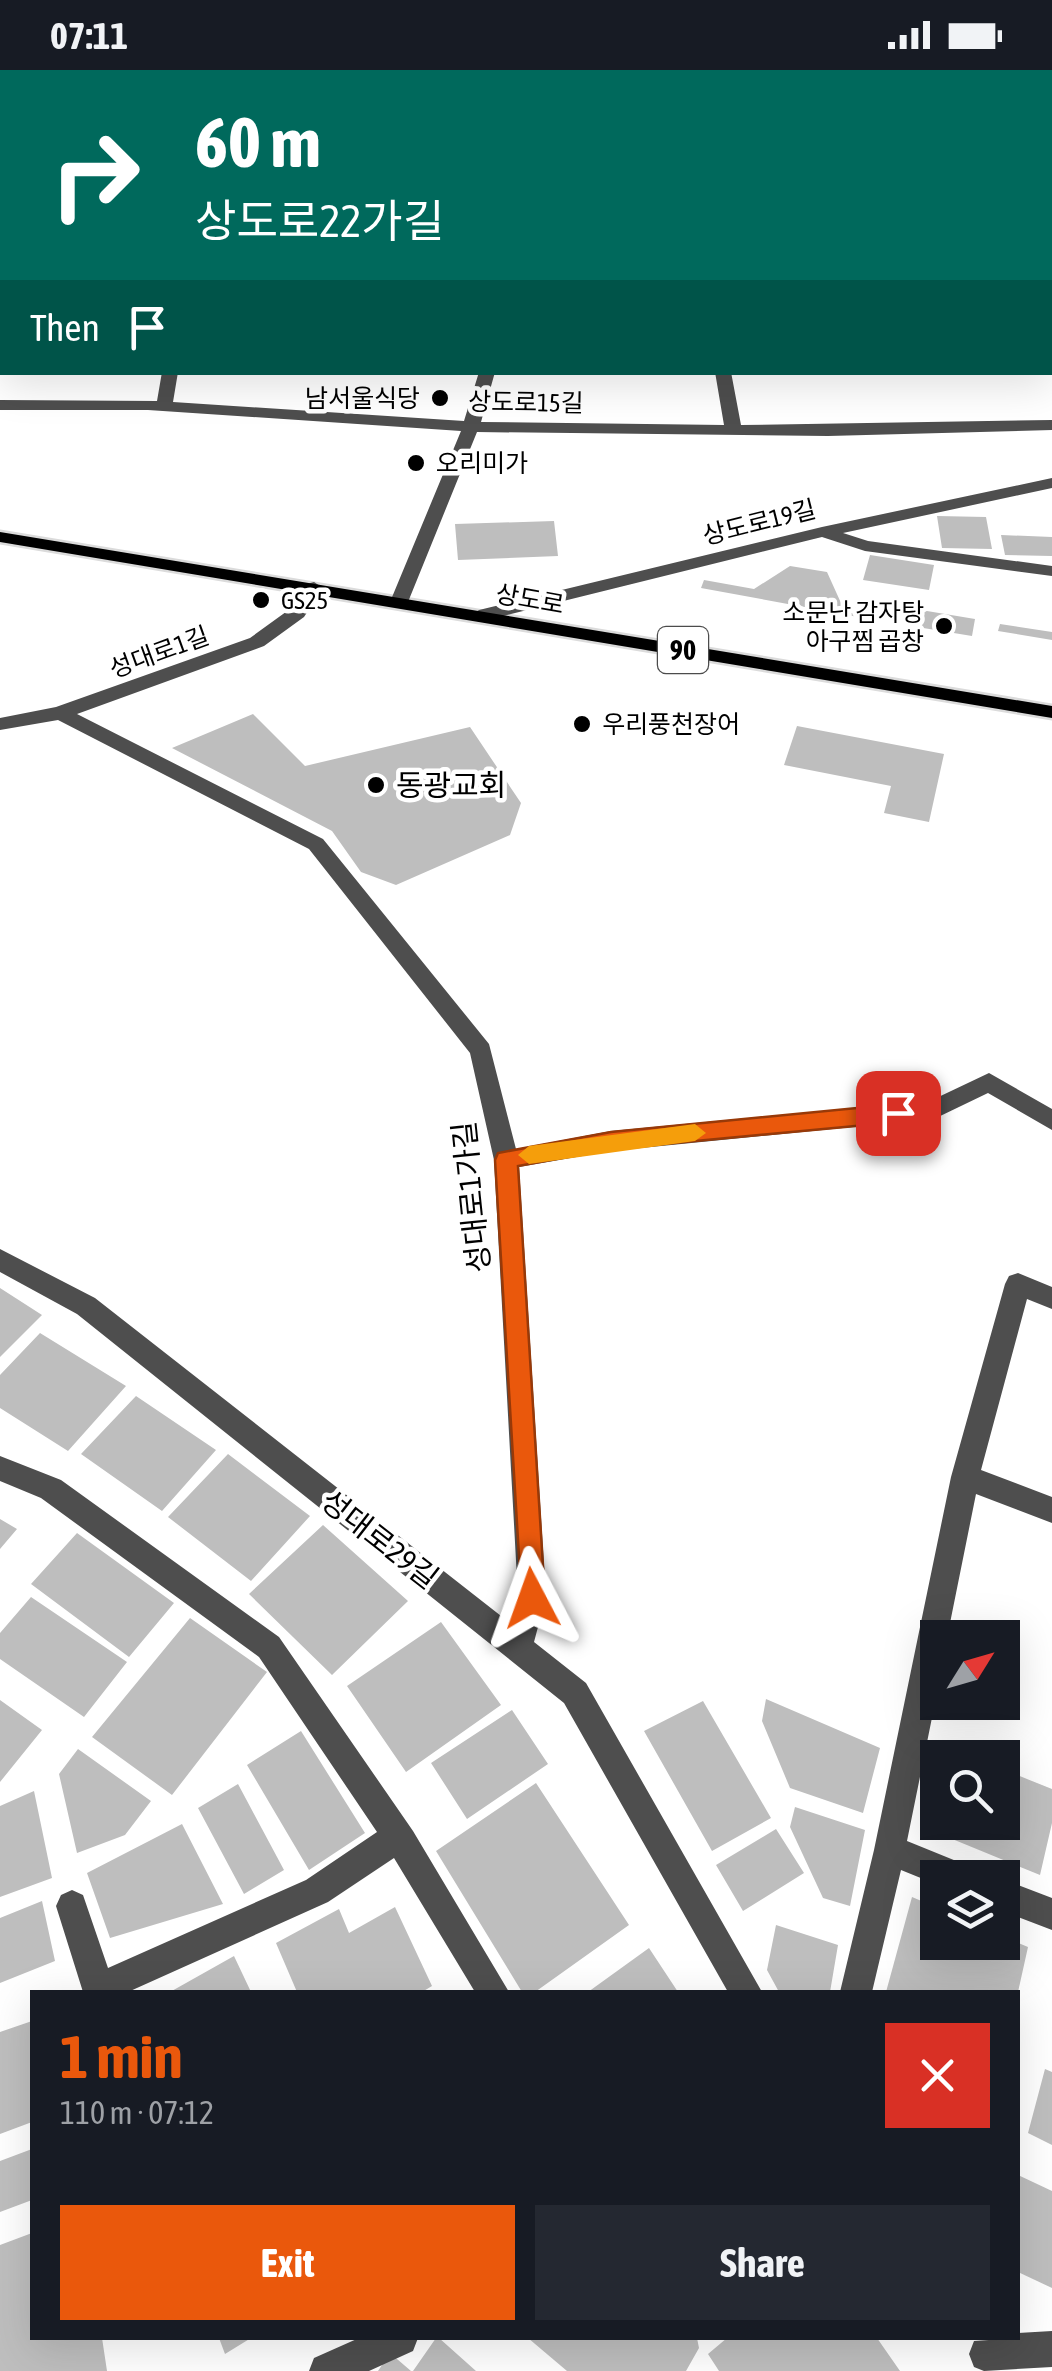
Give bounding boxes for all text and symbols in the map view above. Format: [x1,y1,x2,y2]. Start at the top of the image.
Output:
text: 07:11 [50,14,128,57]
text: 60 m [195,102,321,182]
icon: right [30,110,160,240]
text: 상도로22가길 [195,195,444,247]
icon: arrive [120,300,175,355]
text: Then [30,306,100,349]
place label: 남서울식당 [305,384,420,412]
marker: 남서울식당 [429,387,451,409]
street label: 상도로15길 [468,387,584,417]
place label: 오리미가 [436,449,528,477]
marker: 오리미가 [405,452,427,474]
street label: 상도로19길 [700,494,818,550]
street label: 상도로 [494,579,566,619]
place label: GS25 [281,586,328,614]
marker: GS25 [250,589,272,611]
place label: 소문난 감자탕 아구찜 곱창 [783,598,924,655]
marker: 소문난 감자탕 아구찜 곱창 [933,615,955,637]
street label: 성대로1길 [105,621,213,683]
road number: 90 [658,627,708,673]
place label: 우리풍천장어 [602,710,740,738]
marker: 우리풍천장어 [571,713,593,735]
place label: 동광교회 [396,768,506,802]
marker: 동광교회 [365,774,387,796]
pin [856,1071,941,1156]
icon: arrive [871,1086,926,1141]
street label: 성대로1가길 [446,1120,496,1274]
street label: 성대로29길 [315,1483,445,1595]
position arrow [480,1546,584,1650]
north arrow [920,1620,1020,1720]
map controls [920,1620,1020,1960]
button: search [920,1740,1020,1840]
button: layers [920,1860,1020,1960]
text: 1 min [60,2022,183,2091]
button: close [885,2023,990,2128]
text: 110 m · 07:12 [60,2094,214,2131]
button: Exit [60,2205,515,2320]
button: Share [535,2205,990,2320]

